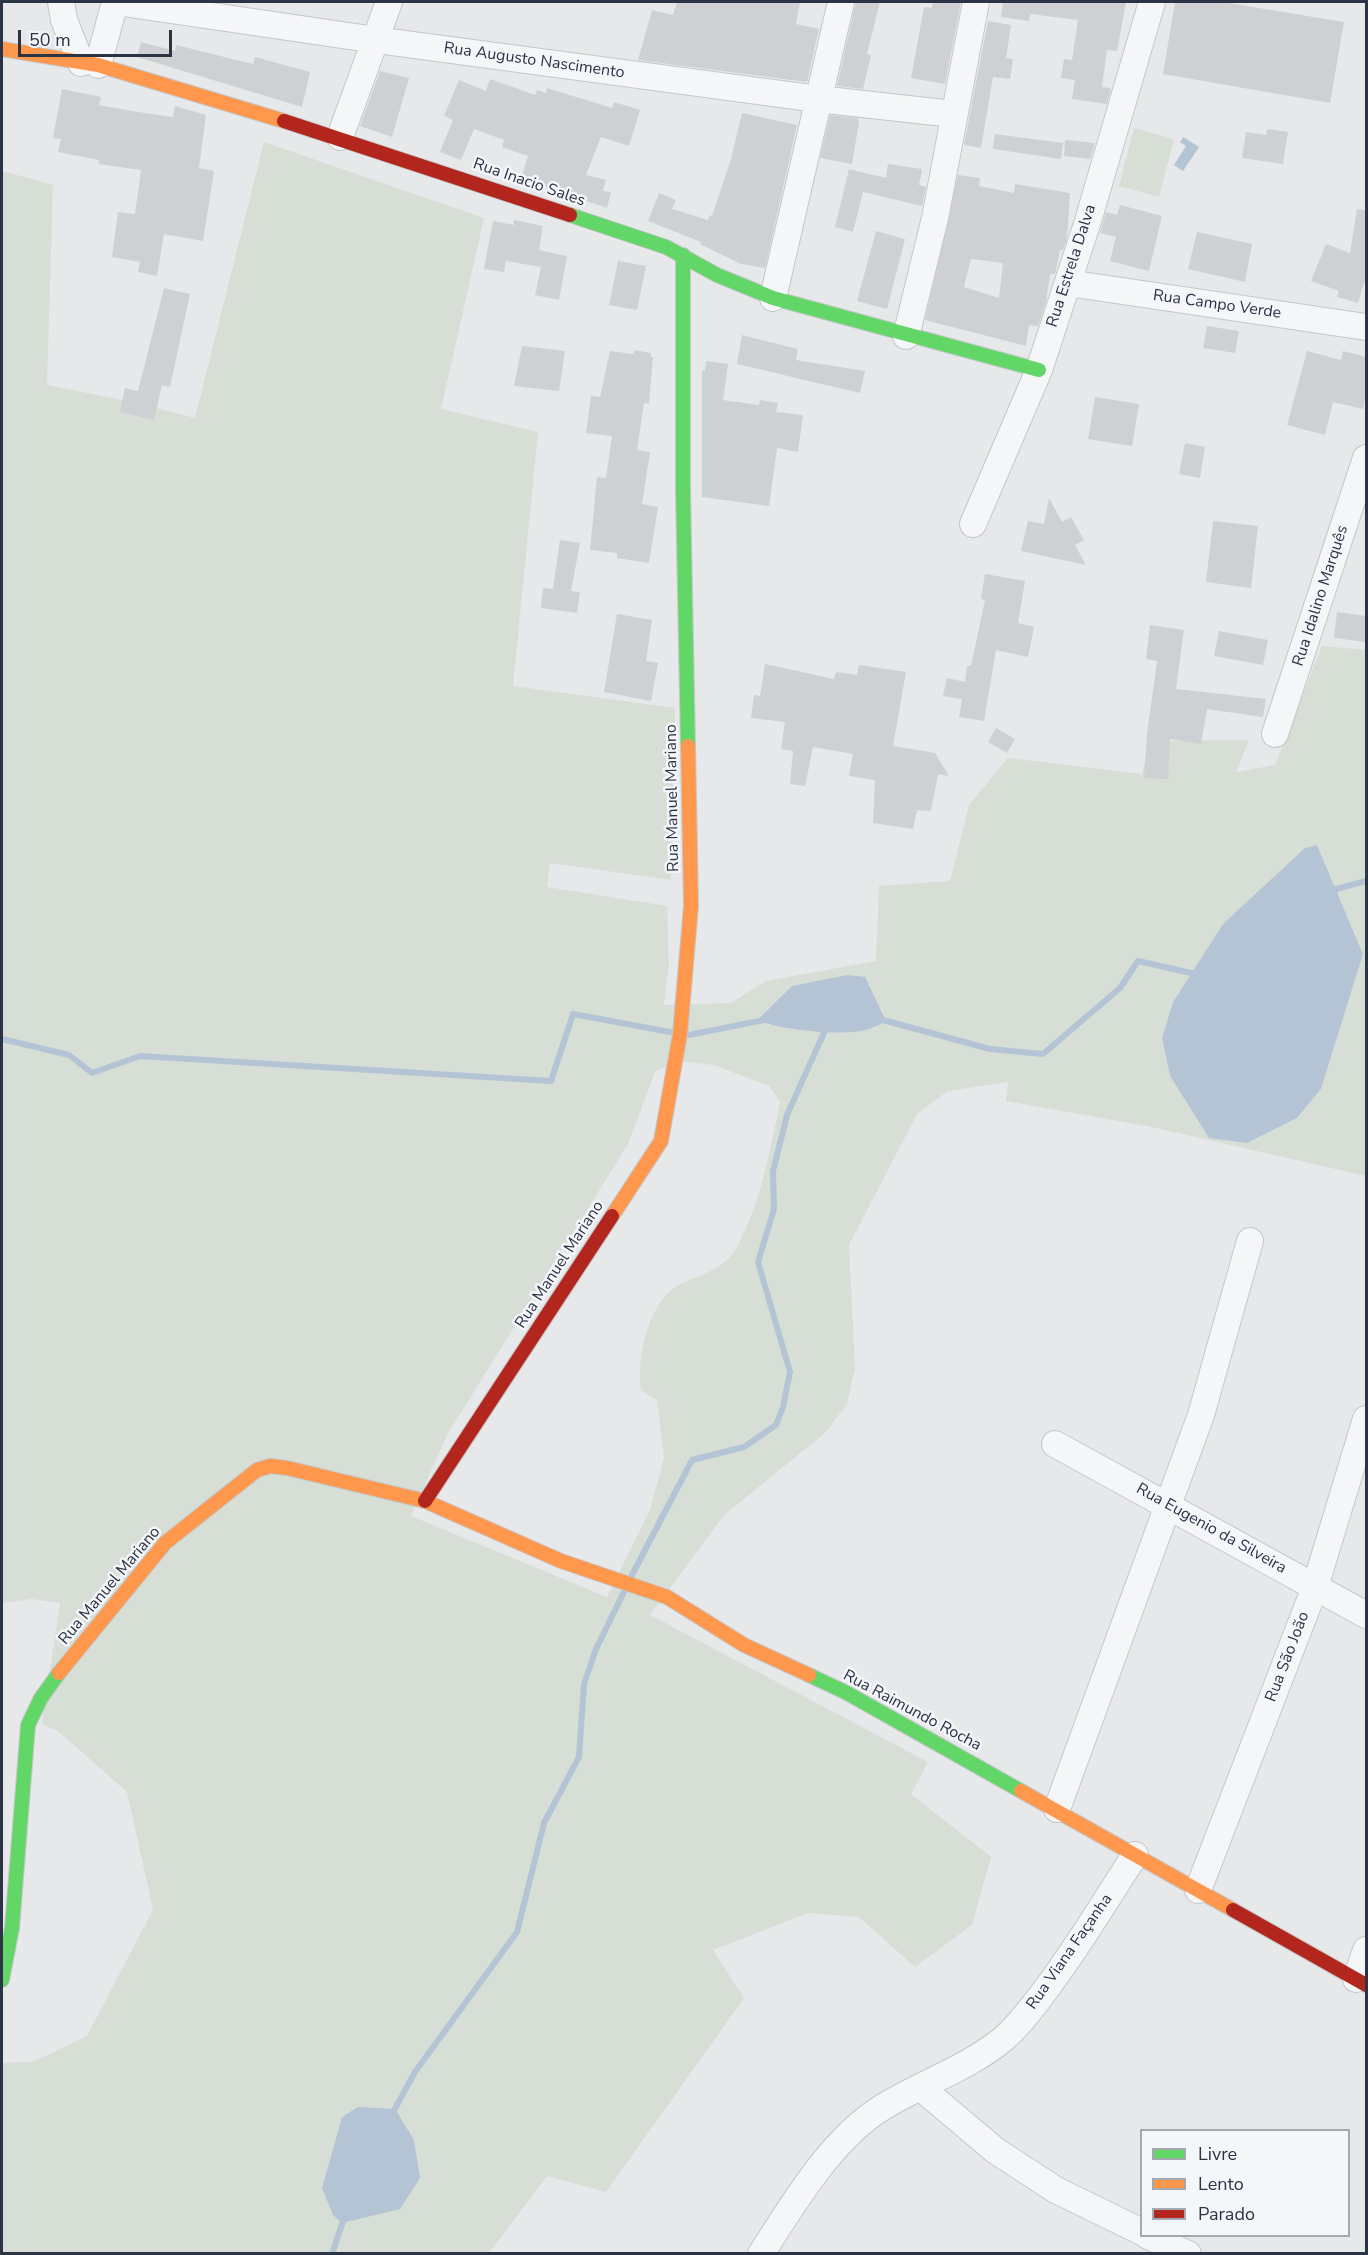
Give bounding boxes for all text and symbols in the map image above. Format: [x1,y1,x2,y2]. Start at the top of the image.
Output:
scale bar [21,18,176,56]
text: 50 m [29,28,71,52]
street label: Rua Augusto Nascimento [442,39,626,83]
street label: Rua Inacio Sales [470,155,588,211]
street label: Rua Estrela Dalva [1043,202,1101,330]
street label: Rua Campo Verde [1152,286,1282,324]
street label: Rua Idalino Marquês [1289,523,1353,669]
street label: Rua Manuel Mariano [662,724,684,872]
street label: Rua Manuel Mariano [512,1198,608,1332]
street label: Rua Eugenio da Silveira [1133,1480,1289,1578]
street label: Rua Manuel Mariano [55,1523,165,1649]
street label: Rua São João [1262,1609,1314,1705]
street label: Rua Raimundo Rocha [840,1666,984,1756]
street label: Rua Viana Façanha [1023,1891,1117,2013]
legend [1140,2129,1350,2237]
text: Livre [1198,2142,1237,2166]
text: Lento [1198,2172,1244,2196]
text: Parado [1198,2202,1255,2226]

